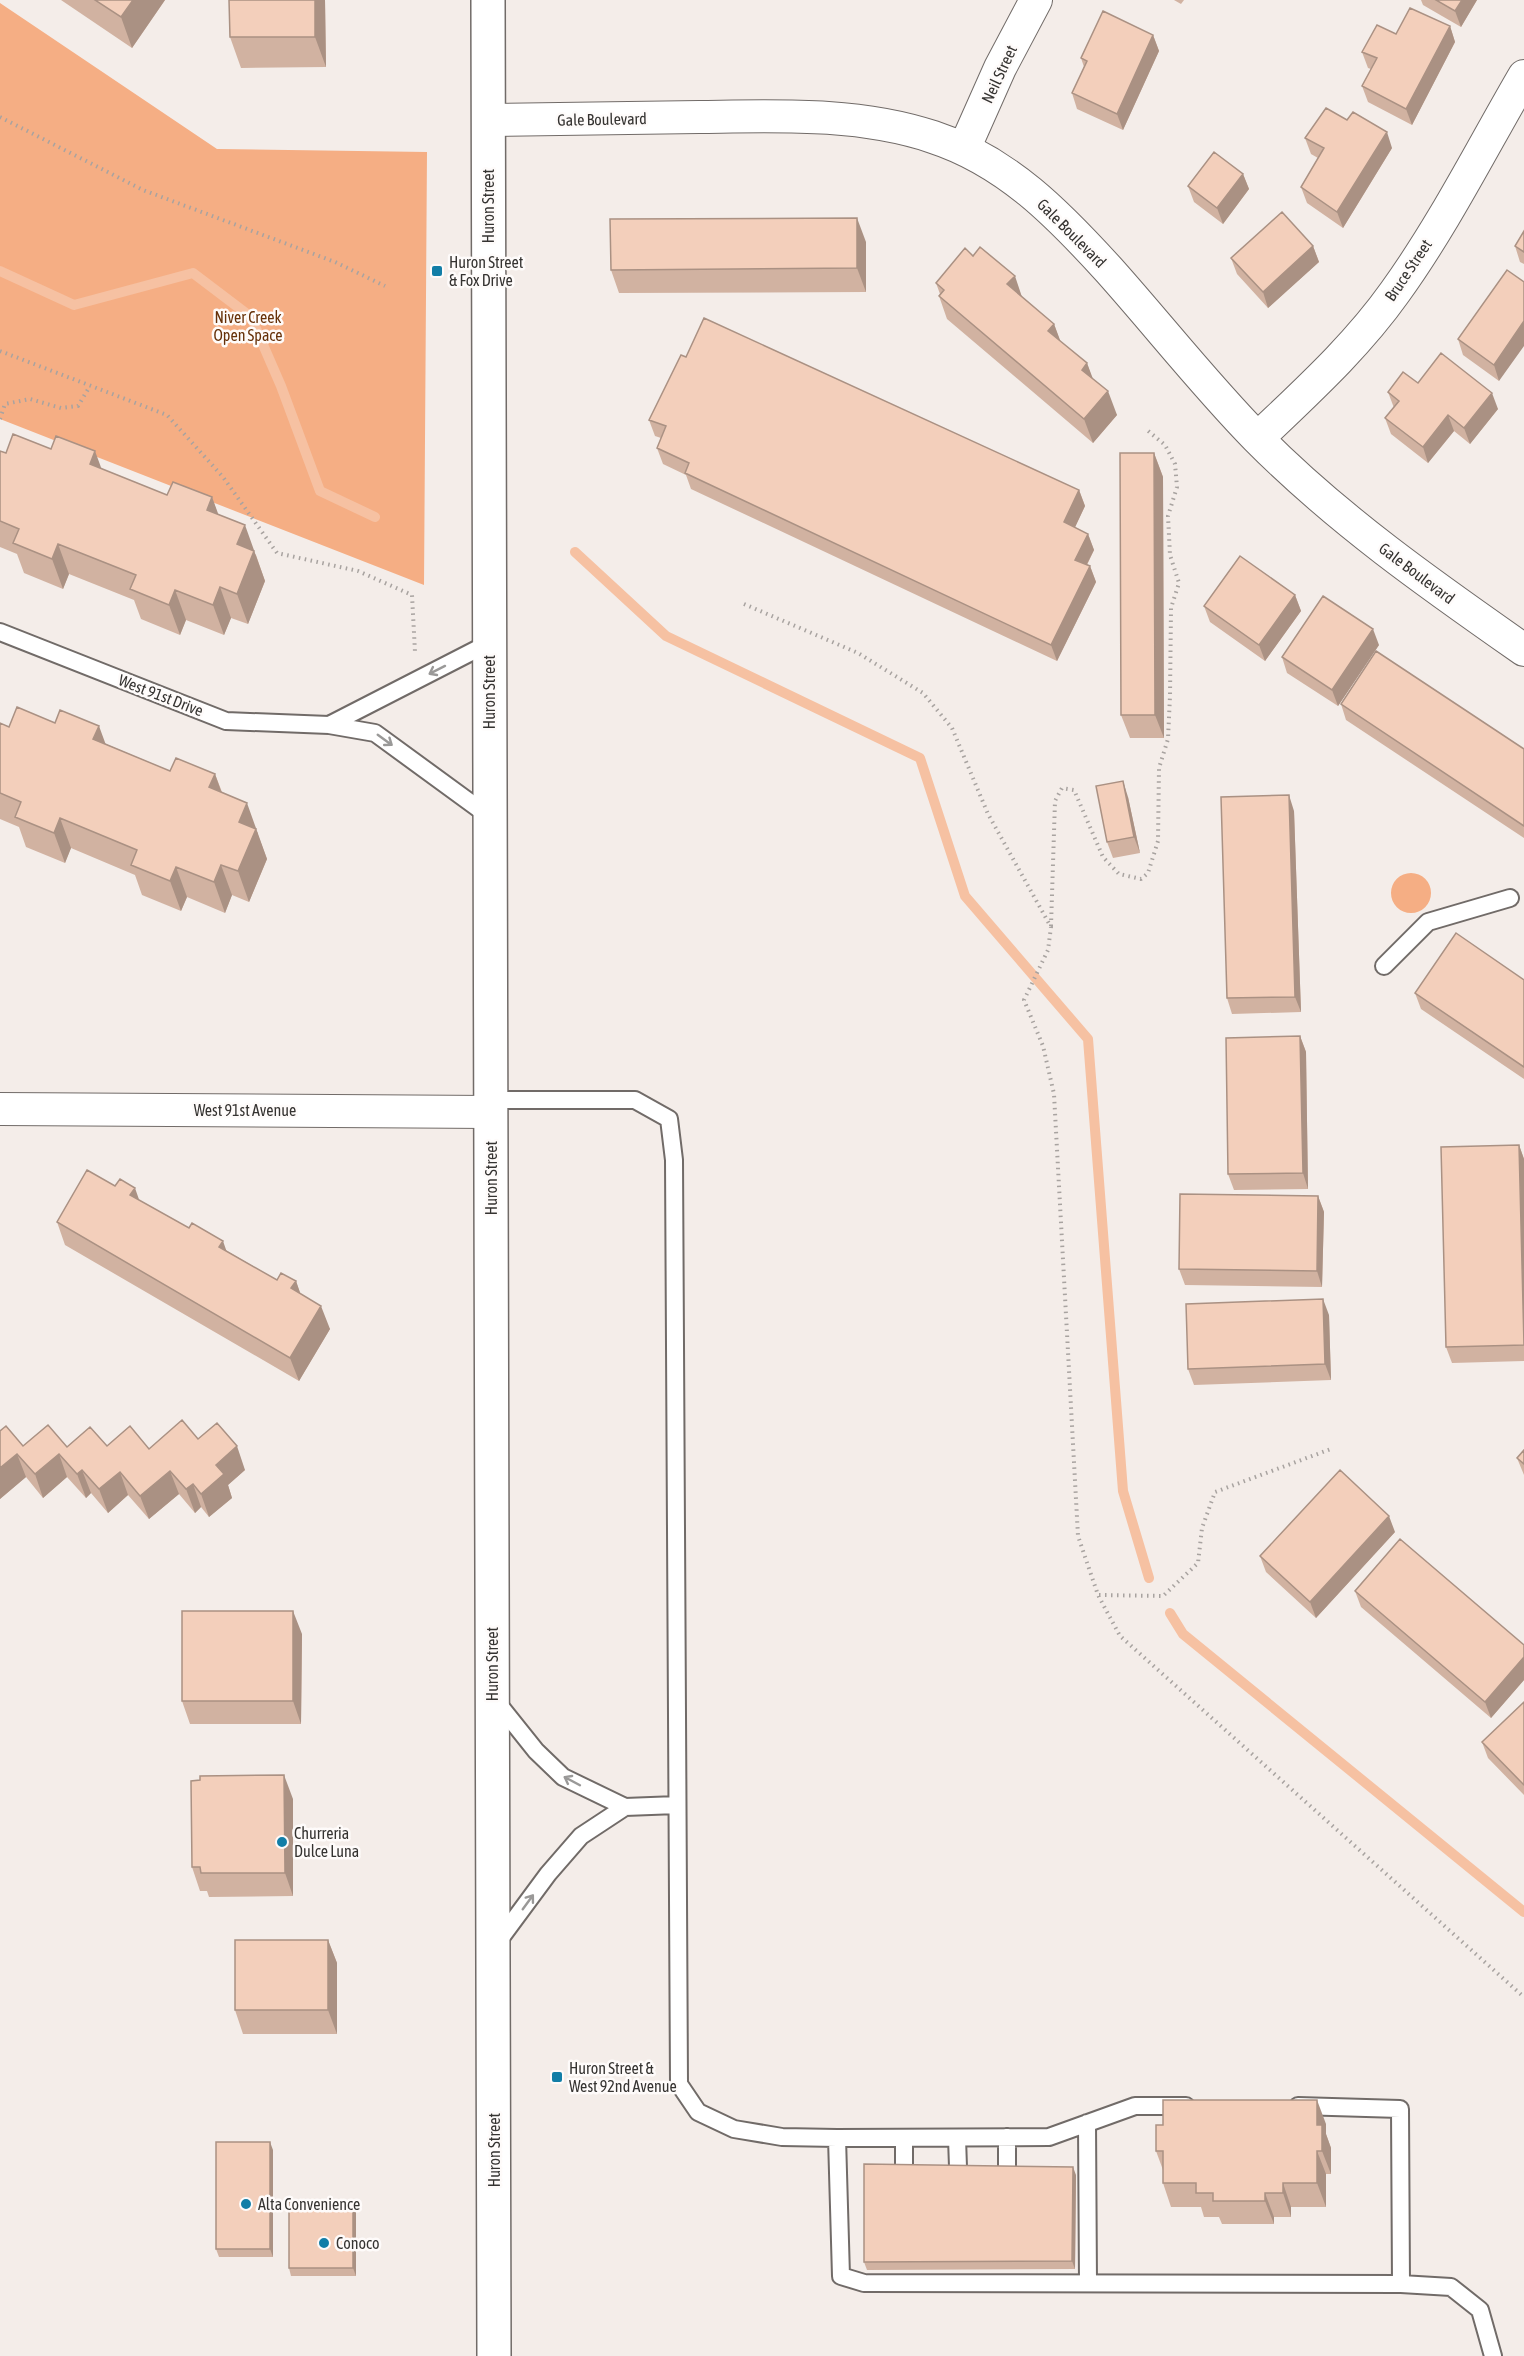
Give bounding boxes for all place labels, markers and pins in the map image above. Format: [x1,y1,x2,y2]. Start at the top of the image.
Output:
place label: Huron Street & Fox Drive [449,253,524,289]
marker: Huron Street & Fox Drive [430,264,444,278]
place label: Churreria Dulce Luna [294,1824,359,1860]
marker: Churreria Dulce Luna [275,1835,289,1849]
place label: Huron Street & West 92nd Avenue [569,2059,677,2095]
marker: Huron Street & West 92nd Avenue [550,2070,564,2084]
place label: Alta Convenience [258,2195,360,2213]
marker: Alta Convenience [239,2197,253,2211]
place label: Conoco [336,2234,379,2252]
marker: Conoco [317,2236,331,2250]

